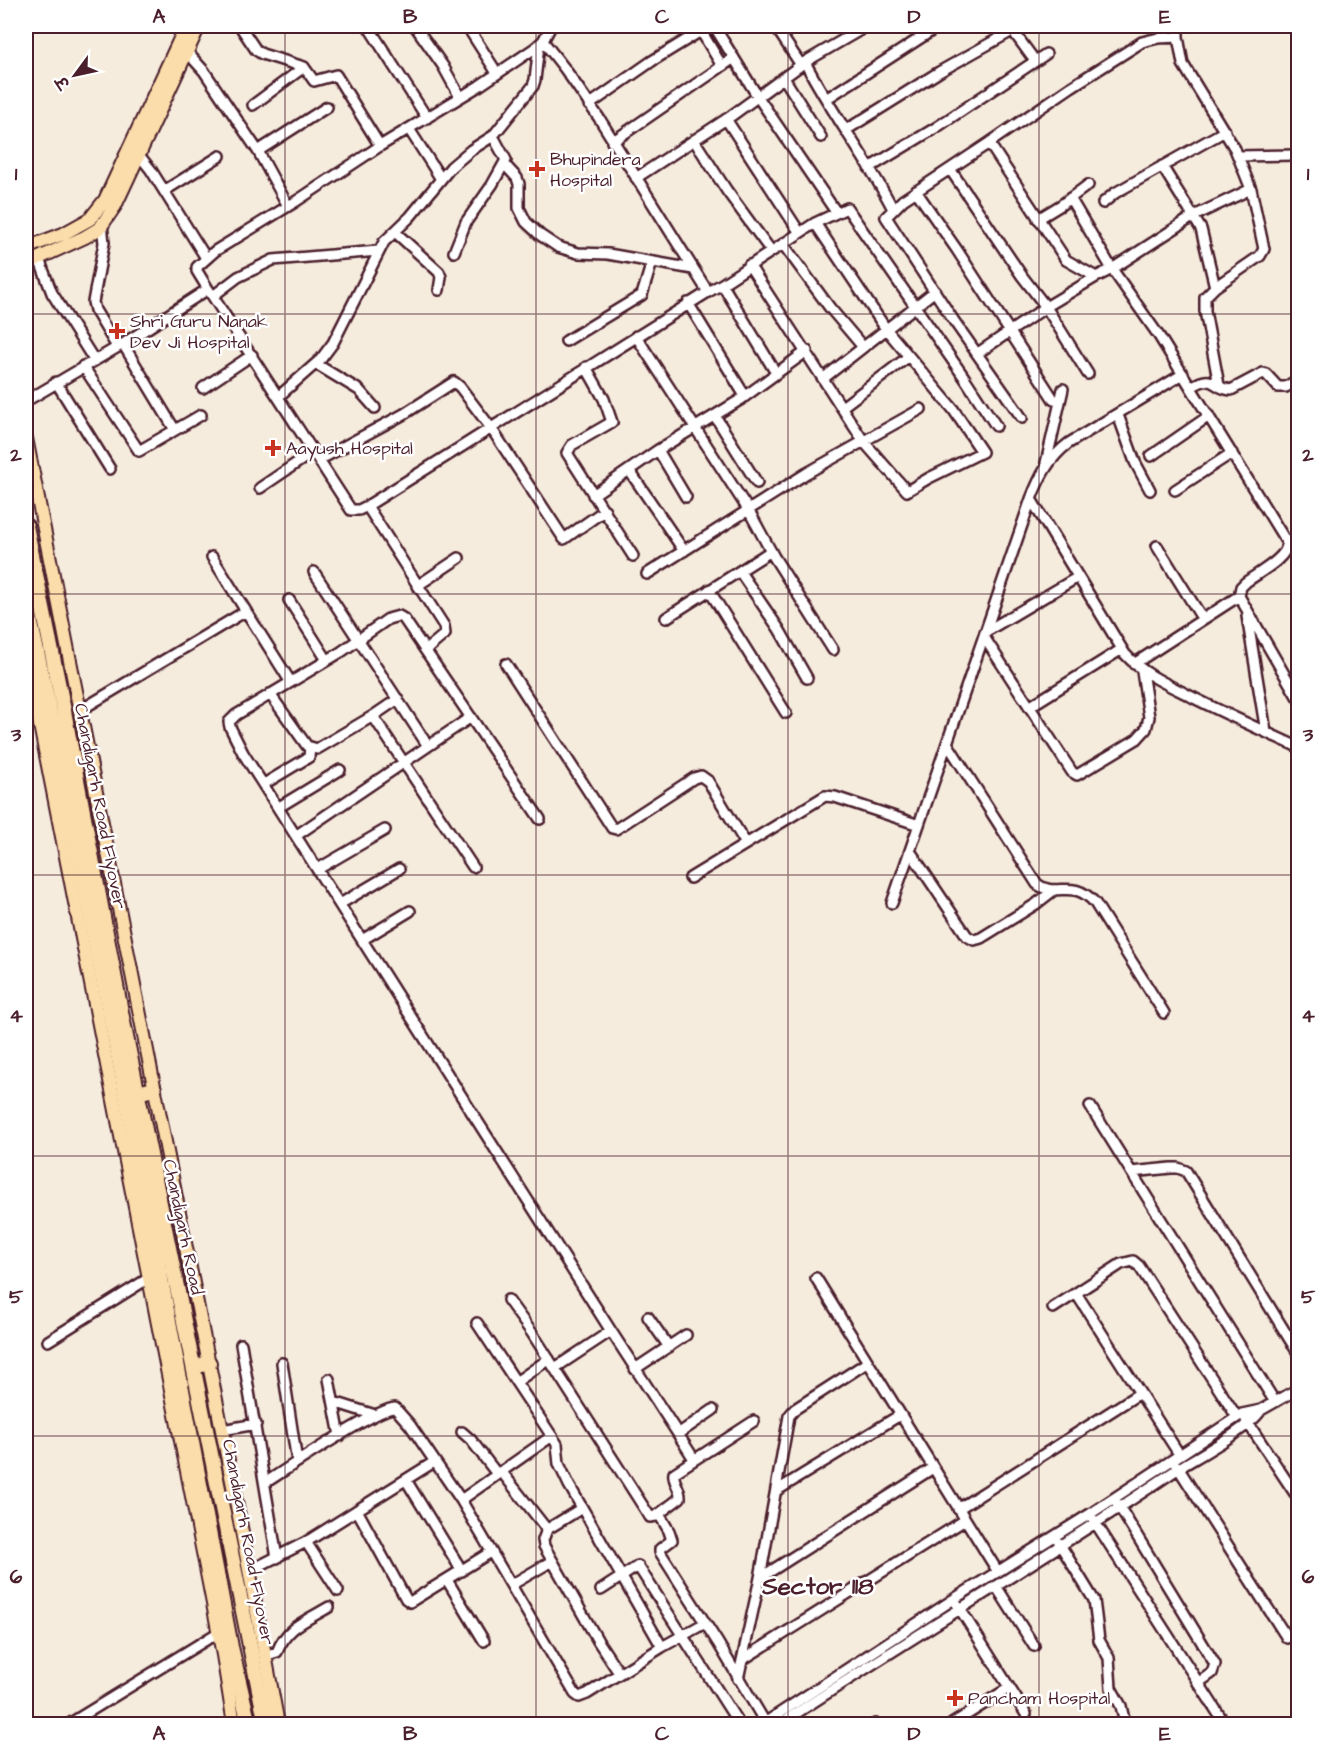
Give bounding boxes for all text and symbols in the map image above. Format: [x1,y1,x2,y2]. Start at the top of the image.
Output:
text: A [153,3,166,31]
text: B [403,3,418,31]
text: C [655,3,670,31]
text: D [908,3,921,31]
text: E [1159,3,1171,31]
north arrow [45,45,105,105]
text: उ [50,71,76,95]
place label: Bhupindera Hospital [550,147,641,193]
text: 1 [15,160,18,188]
marker: Bhupindera Hospital [528,160,546,178]
text: 1 [1307,160,1310,188]
place label: Shri Guru Nanak Dev Ji Hospital [130,309,268,355]
marker: Shri Guru Nanak Dev Ji Hospital [108,322,126,340]
place label: Aayush Hospital [286,436,413,462]
marker: Aayush Hospital [264,439,282,457]
text: 2 [9,441,22,469]
text: 2 [1301,441,1314,469]
street label: Chandigarh Road Flyover [67,701,132,911]
text: 3 [10,721,22,749]
text: 3 [1302,721,1314,749]
text: 4 [9,1002,23,1030]
text: 4 [1301,1002,1315,1030]
street label: Chandigarh Road [155,1157,210,1297]
text: 5 [9,1283,24,1311]
text: 5 [1301,1283,1316,1311]
street label: Chandigarh Road Flyover [215,1437,280,1647]
text: 6 [10,1563,23,1591]
text: 6 [1302,1563,1315,1591]
district label: Sector 118 [761,1570,874,1604]
place label: Pancham Hospital [968,1686,1111,1711]
marker: Pancham Hospital [946,1689,964,1707]
text: A [153,1720,166,1748]
text: B [403,1720,418,1748]
text: C [655,1720,670,1748]
text: D [908,1720,921,1748]
text: E [1159,1720,1171,1748]

